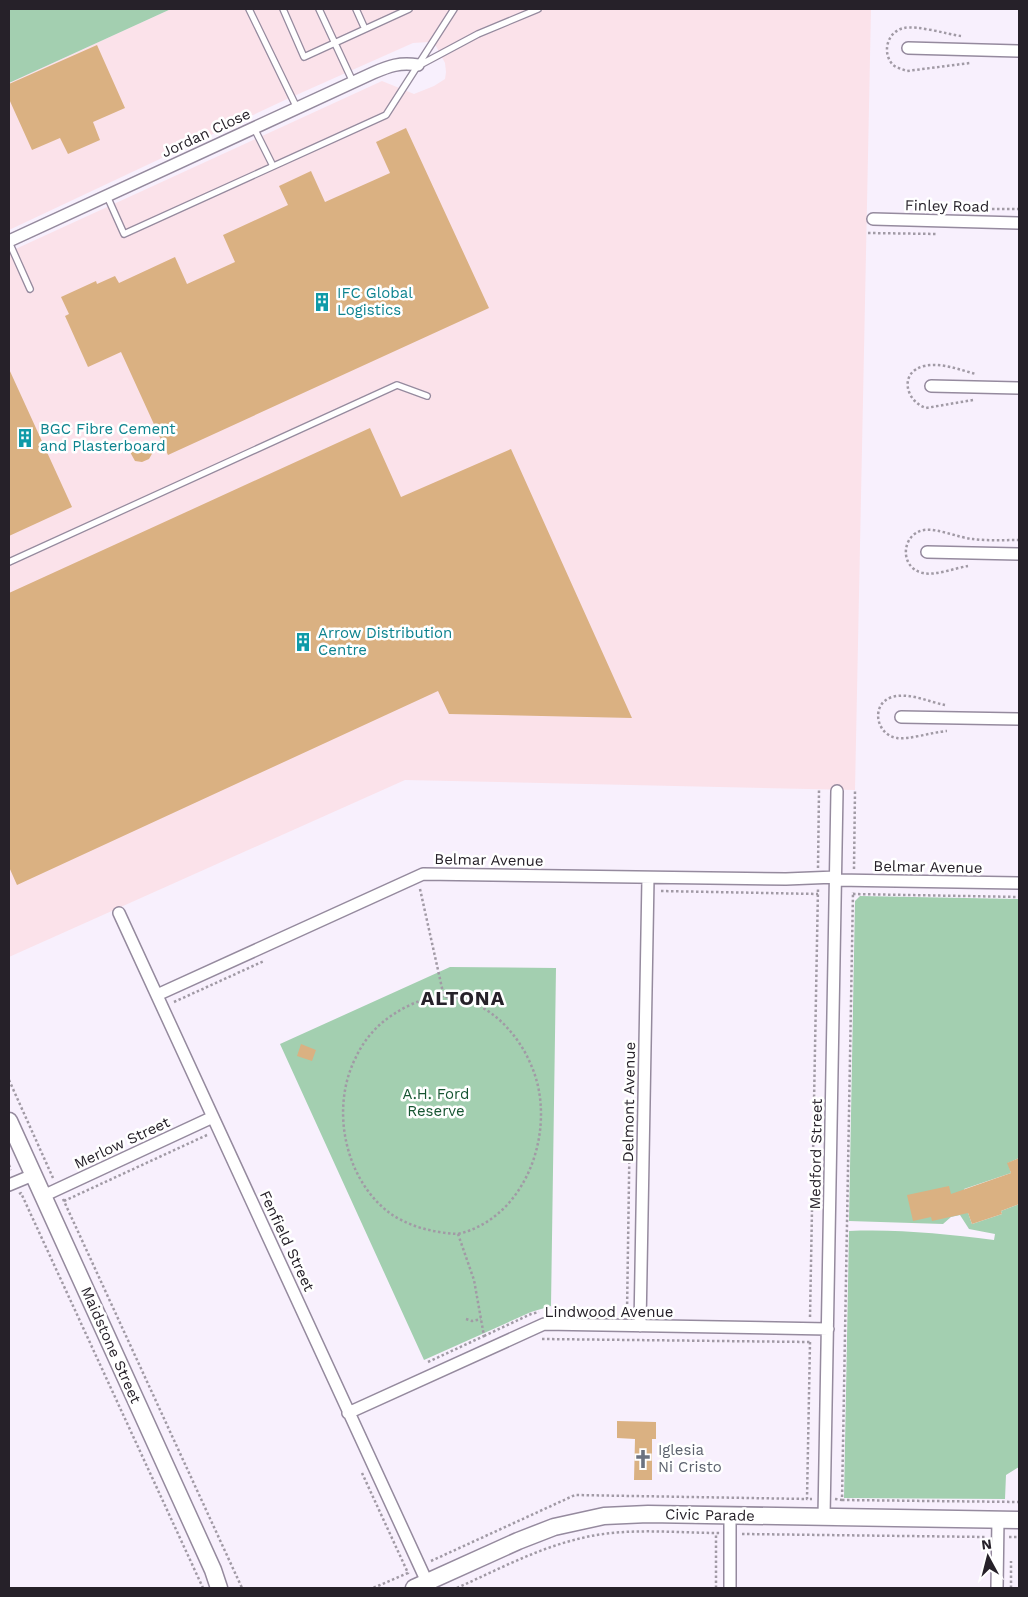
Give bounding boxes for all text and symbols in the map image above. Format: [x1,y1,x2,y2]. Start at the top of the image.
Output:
street label: Jordan Close [159,105,253,161]
street label: Finley Road [905,196,989,216]
place label: IFC Global Logistics [337,284,413,319]
building icon: IFC Global Logistics [311,291,333,313]
place label: BGC Fibre Cement and Plasterboard [40,420,176,455]
building icon: BGC Fibre Cement and Plasterboard [14,427,36,449]
place label: Arrow Distribution Centre [318,624,452,659]
building icon: Arrow Distribution Centre [292,631,314,653]
street label: Belmar Avenue [434,850,544,870]
street label: Belmar Avenue [873,857,983,877]
district label: ALTONA [421,986,505,1010]
street label: Delmont Avenue [619,1042,639,1162]
park label: A.H. Ford Reserve [403,1085,469,1120]
street label: Medford Street [806,1098,826,1210]
street label: Merlow Street [71,1113,173,1173]
street label: Fenfield Street [256,1188,318,1295]
street label: Maidstone Street [77,1284,145,1407]
street label: Lindwood Avenue [545,1303,673,1321]
place label: Iglesia Ni Cristo [658,1441,722,1476]
church icon: Iglesia Ni Cristo [632,1448,654,1470]
street label: Civic Parade [665,1505,755,1525]
north arrow [963,1532,1013,1582]
text: N [980,1536,993,1553]

